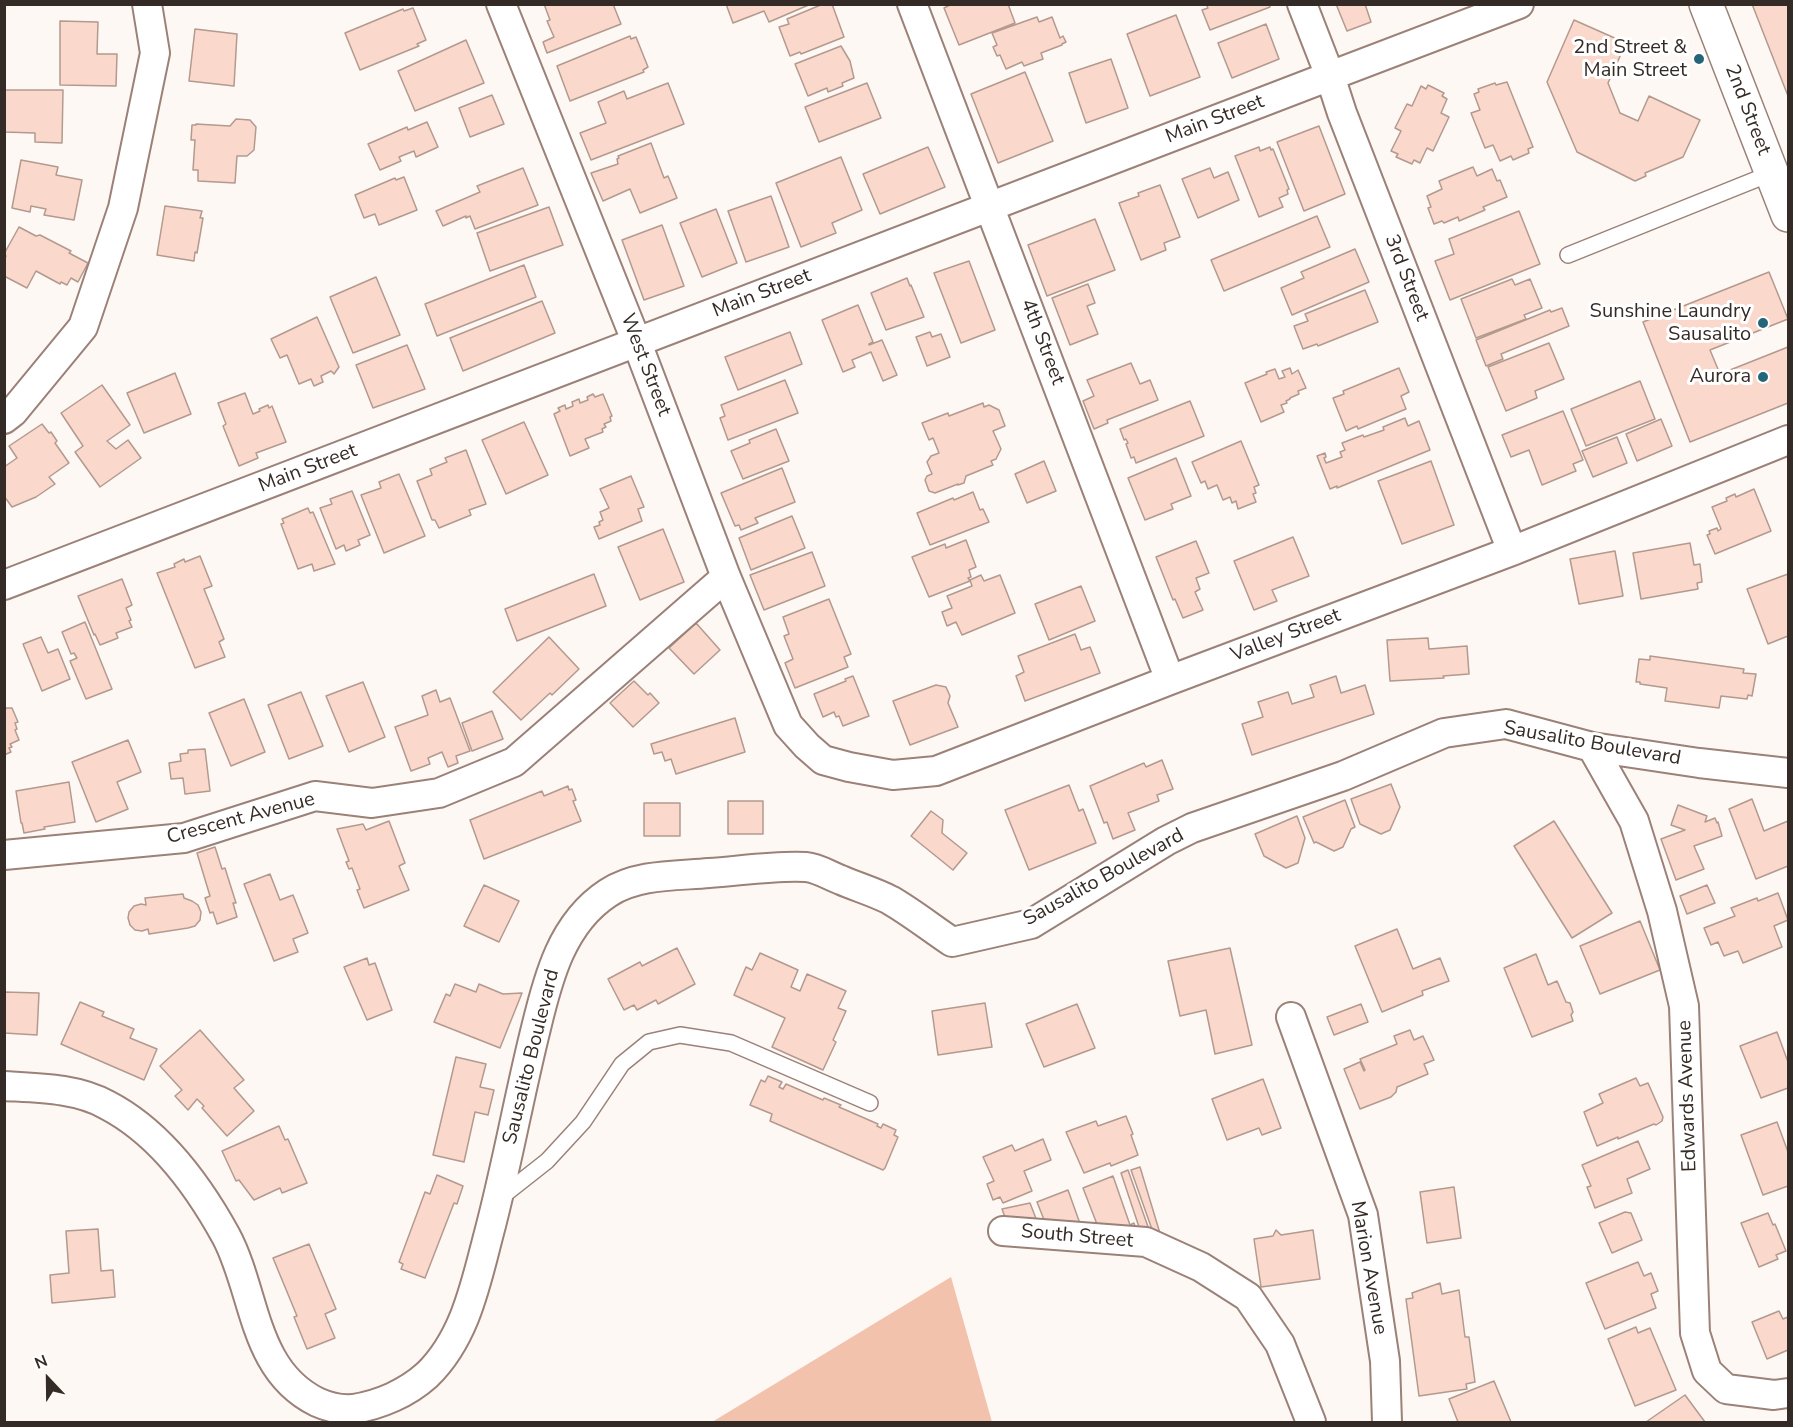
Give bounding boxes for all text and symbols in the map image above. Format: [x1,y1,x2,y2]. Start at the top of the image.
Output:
place label: 2nd Street & Main Street [1573,36,1687,83]
marker: 2nd Street & Main Street [1692,52,1706,66]
street label: 2nd Street [1719,61,1775,159]
street label: Main Street [1162,90,1268,150]
street label: 3rd Street [1379,232,1433,324]
street label: Main Street [709,264,815,324]
street label: 4th Street [1015,296,1069,388]
place label: Sunshine Laundry Sausalito [1590,300,1751,347]
street label: West Street [614,310,676,420]
marker: Sunshine Laundry Sausalito [1756,316,1770,330]
place label: Aurora [1689,365,1751,389]
marker: Aurora [1756,370,1770,384]
street label: Main Street [255,439,361,499]
street label: Valley Street [1228,604,1344,668]
street label: Sausalito Boulevard [1501,717,1683,771]
street label: Crescent Avenue [164,788,318,850]
street label: Sausalito Boulevard [1020,824,1188,932]
street label: Sausalito Boulevard [499,967,565,1147]
street label: Edwards Avenue [1673,1020,1703,1172]
street label: Marion Avenue [1344,1199,1392,1337]
street label: South Street [1020,1220,1134,1254]
north arrow [18,1349,78,1409]
text: N [32,1350,51,1375]

